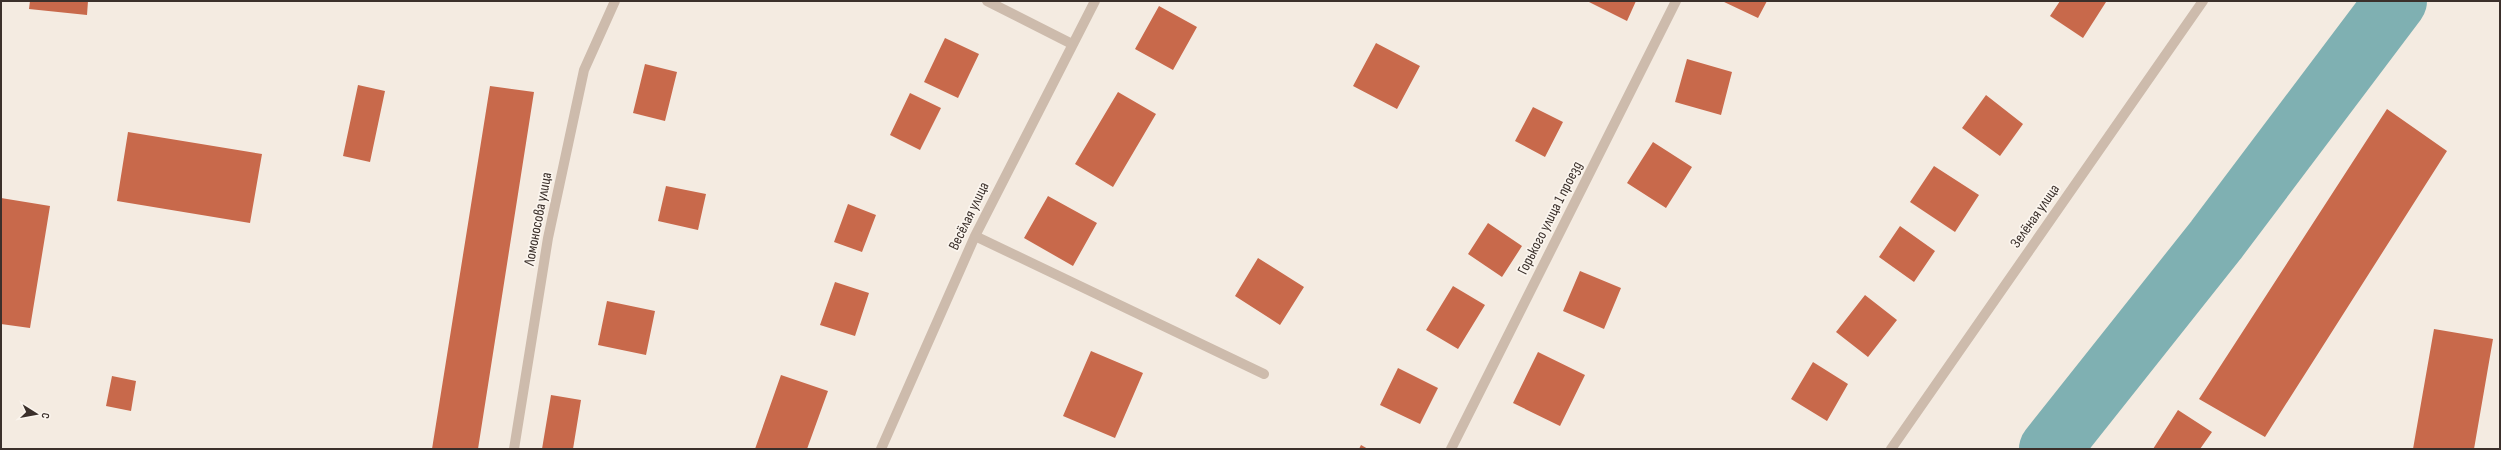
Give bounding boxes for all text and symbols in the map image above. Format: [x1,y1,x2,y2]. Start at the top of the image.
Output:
street label: Горького улица 1 проезд [1513,158,1587,278]
street label: Ломоносова улица [519,171,556,268]
street label: Весёлая улица [944,179,994,253]
street label: Зелёная улица [2006,180,2064,252]
north arrow [16,394,56,434]
text: С [38,412,52,420]

